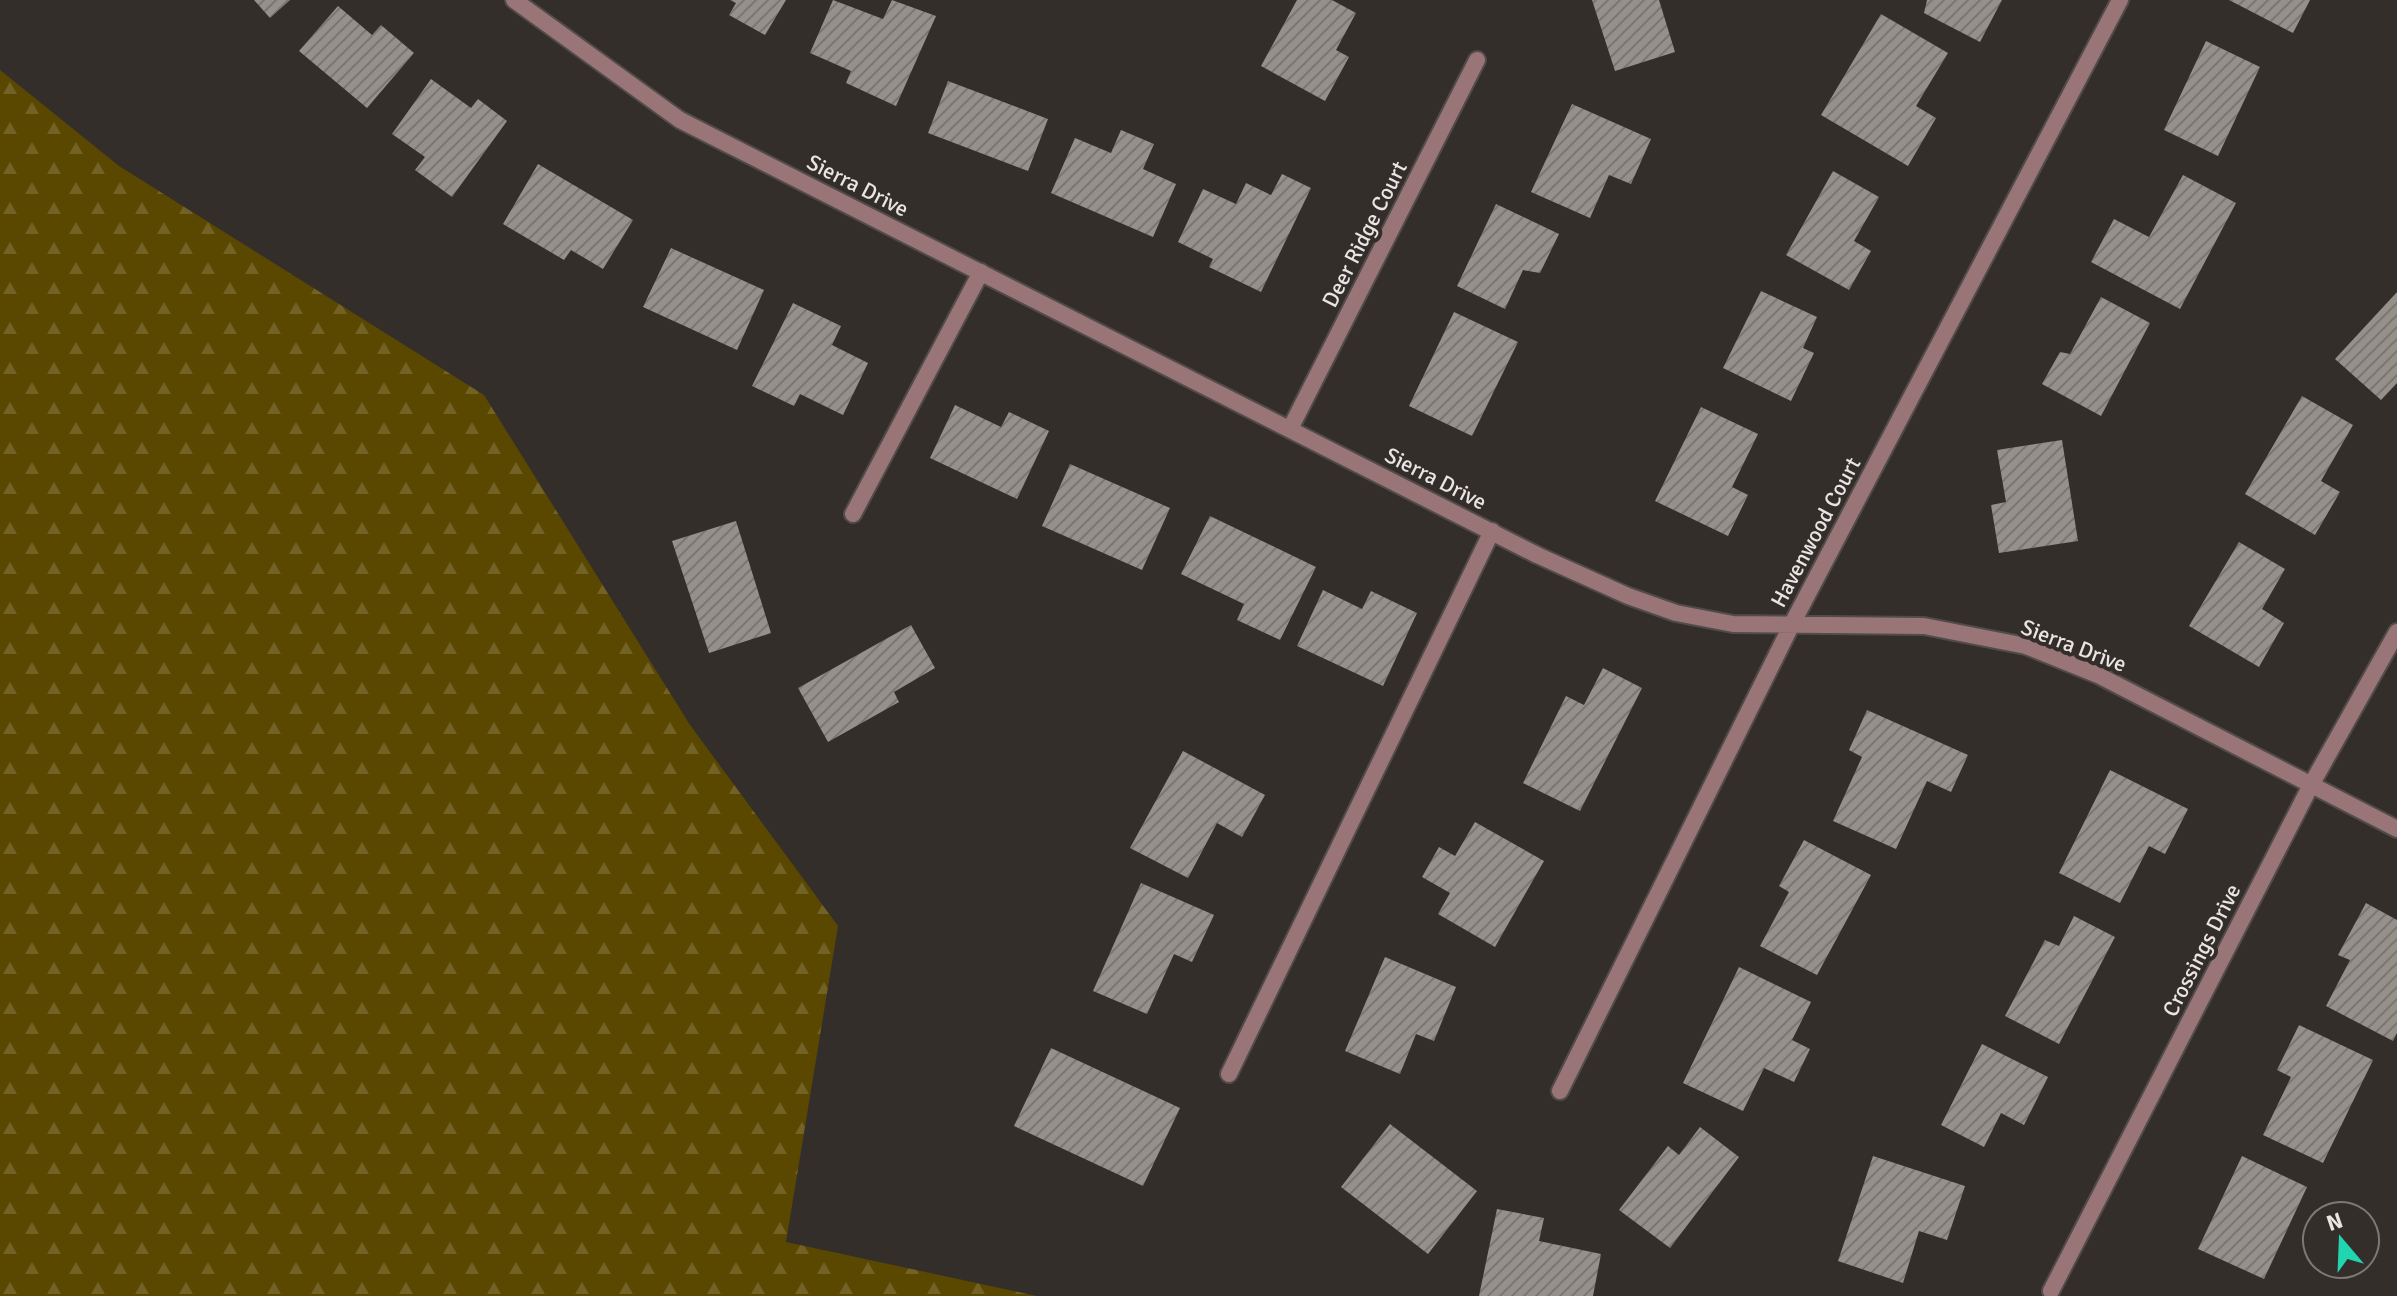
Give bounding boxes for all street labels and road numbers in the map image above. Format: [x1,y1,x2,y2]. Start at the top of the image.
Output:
street label: Sierra Drive [802,148,913,223]
street label: Deer Ridge Court [1316,156,1413,312]
street label: Sierra Drive [1380,441,1491,516]
street label: Havenwood Court [1765,452,1866,612]
street label: Sierra Drive [2017,613,2130,678]
street label: Crossings Drive [2157,880,2246,1021]

